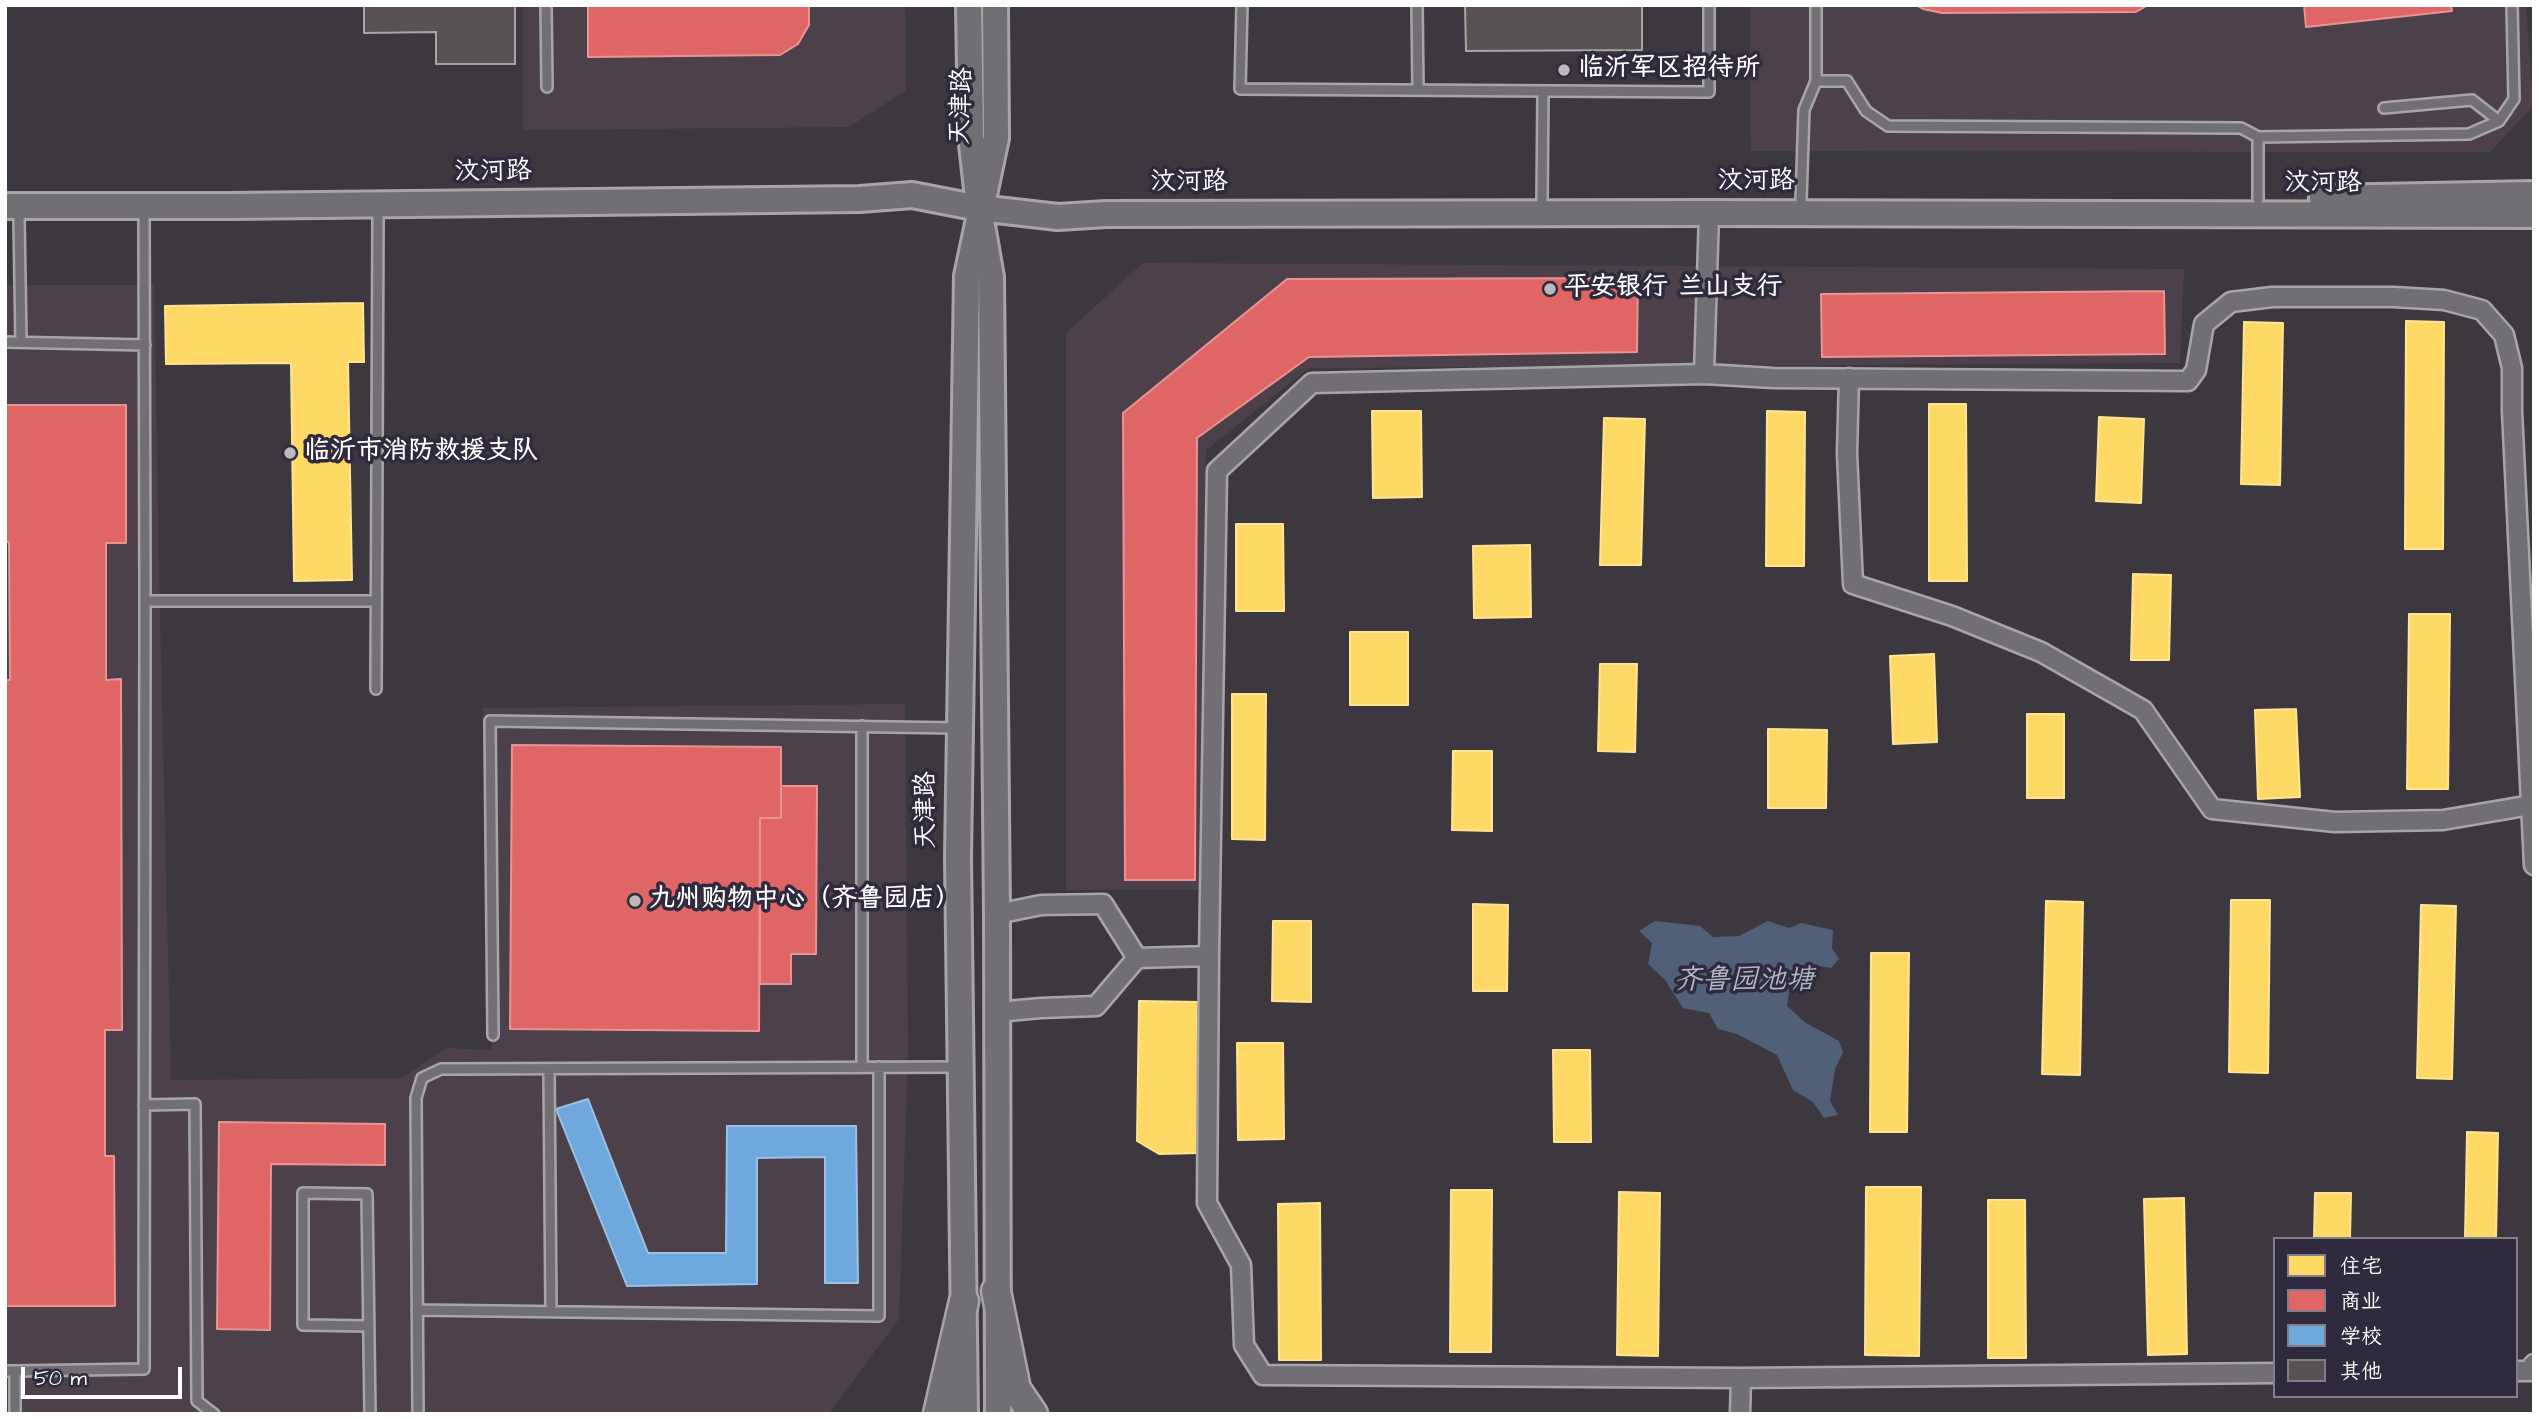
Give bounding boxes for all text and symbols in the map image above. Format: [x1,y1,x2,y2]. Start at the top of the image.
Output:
place label: 临沂军区招待所 [1578,54,1760,86]
marker: 临沂军区招待所 [1556,62,1572,78]
street label: 天津路 [946,66,980,146]
street label: 汶河路 [454,157,532,189]
street label: 汶河路 [1717,167,1795,199]
street label: 汶河路 [1150,168,1228,200]
street label: 汶河路 [2284,169,2362,201]
place label: 平安银行 兰山支行 [1564,273,1782,305]
marker: 平安银行 兰山支行 [1542,281,1558,297]
place label: 临沂市消防救援支队 [304,437,538,469]
marker: 临沂市消防救援支队 [282,445,298,461]
street label: 天津路 [912,771,944,849]
place label: 九州购物中心（齐鲁园店） [649,885,961,917]
marker: 九州购物中心（齐鲁园店） [627,893,643,909]
water label: 齐鲁园池塘 [1674,965,1814,999]
legend [2273,1237,2518,1398]
text: 住宅 [2340,1252,2382,1281]
text: 商业 [2340,1287,2382,1316]
text: 学校 [2340,1322,2382,1351]
scale bar [24,1352,186,1396]
text: 其他 [2340,1357,2382,1386]
text: 50 m [34,1364,87,1393]

